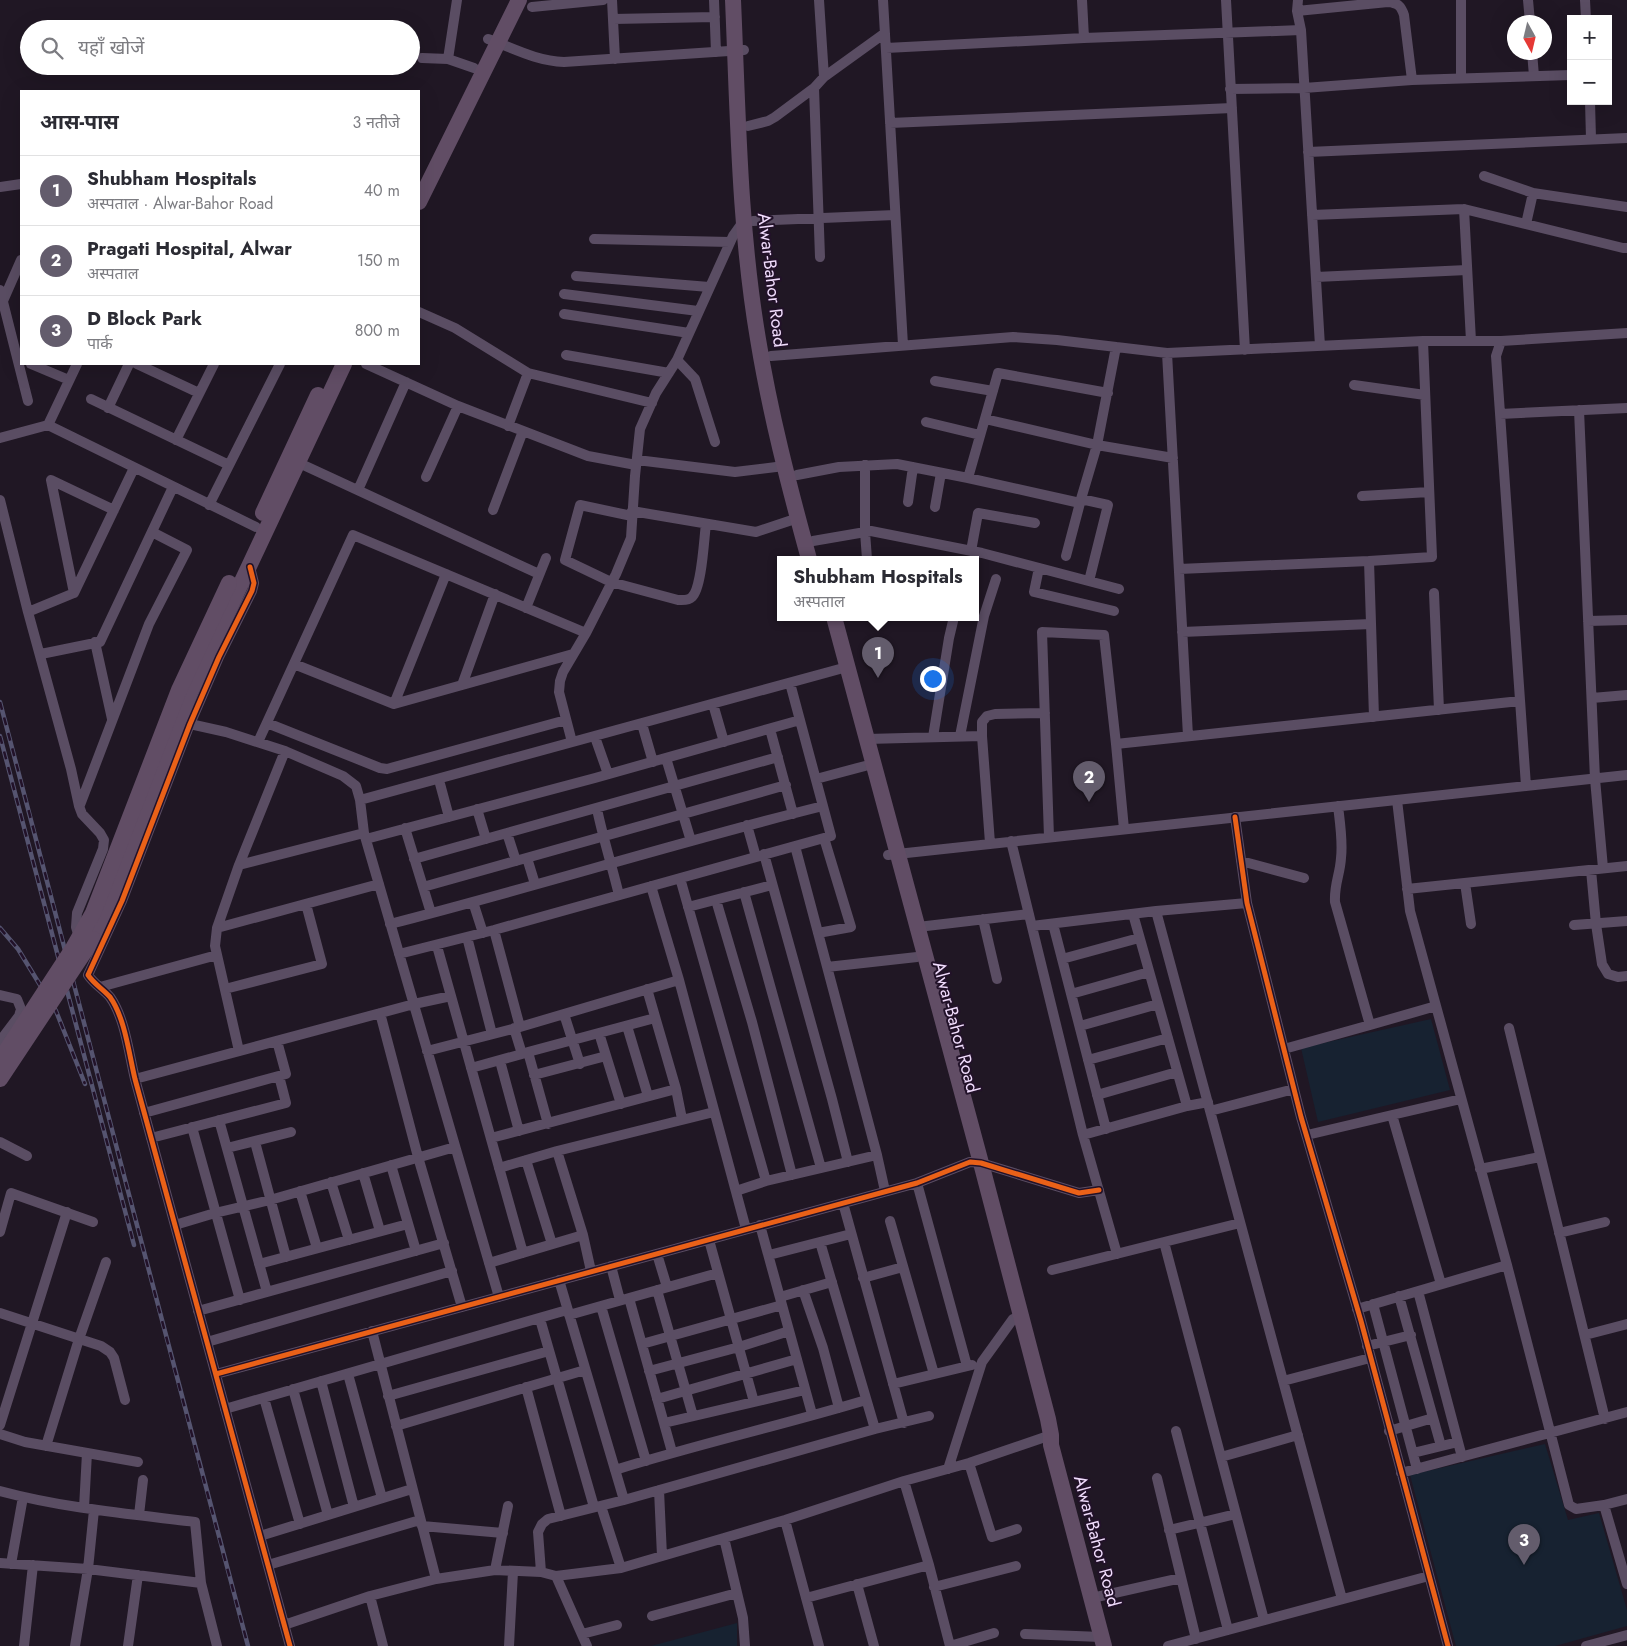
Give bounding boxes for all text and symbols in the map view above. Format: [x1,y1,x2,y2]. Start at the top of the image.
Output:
north arrow [1507,15,1552,60]
map controls [1567,15,1612,105]
button: + [1567,15,1612,60]
search box [20,20,420,75]
icon: search [38,34,66,62]
text: यहाँ खोजें [78,34,144,61]
button: − [1567,60,1612,105]
text: आस-पास [40,107,119,137]
text: 3 नतीजे [352,111,400,134]
text: Shubham Hospitals [87,165,257,192]
text: 1 [52,179,60,202]
text: 40 m [364,179,400,202]
text: अस्पताल · Alwar-Bahor Road [87,192,273,215]
street label: Alwar-Bahor Road [751,211,793,349]
text: Pragati Hospital, Alwar [87,235,292,262]
text: 2 [51,249,61,272]
text: 150 m [357,249,400,272]
text: अस्पताल [87,262,139,285]
text: D Block Park [87,305,202,332]
text: 3 [51,319,61,342]
text: 800 m [355,319,400,342]
text: पार्क [87,332,113,355]
popup [777,556,979,621]
text: Shubham Hospitals [793,563,963,590]
text: अस्पताल [793,590,845,613]
pin: 1 [862,637,894,678]
your location [920,666,946,692]
pin: 2 [1073,761,1105,802]
street label: Alwar-Bahor Road [926,958,986,1096]
street label: Alwar-Bahor Road [1067,1472,1127,1610]
pin: 3 [1508,1524,1540,1565]

